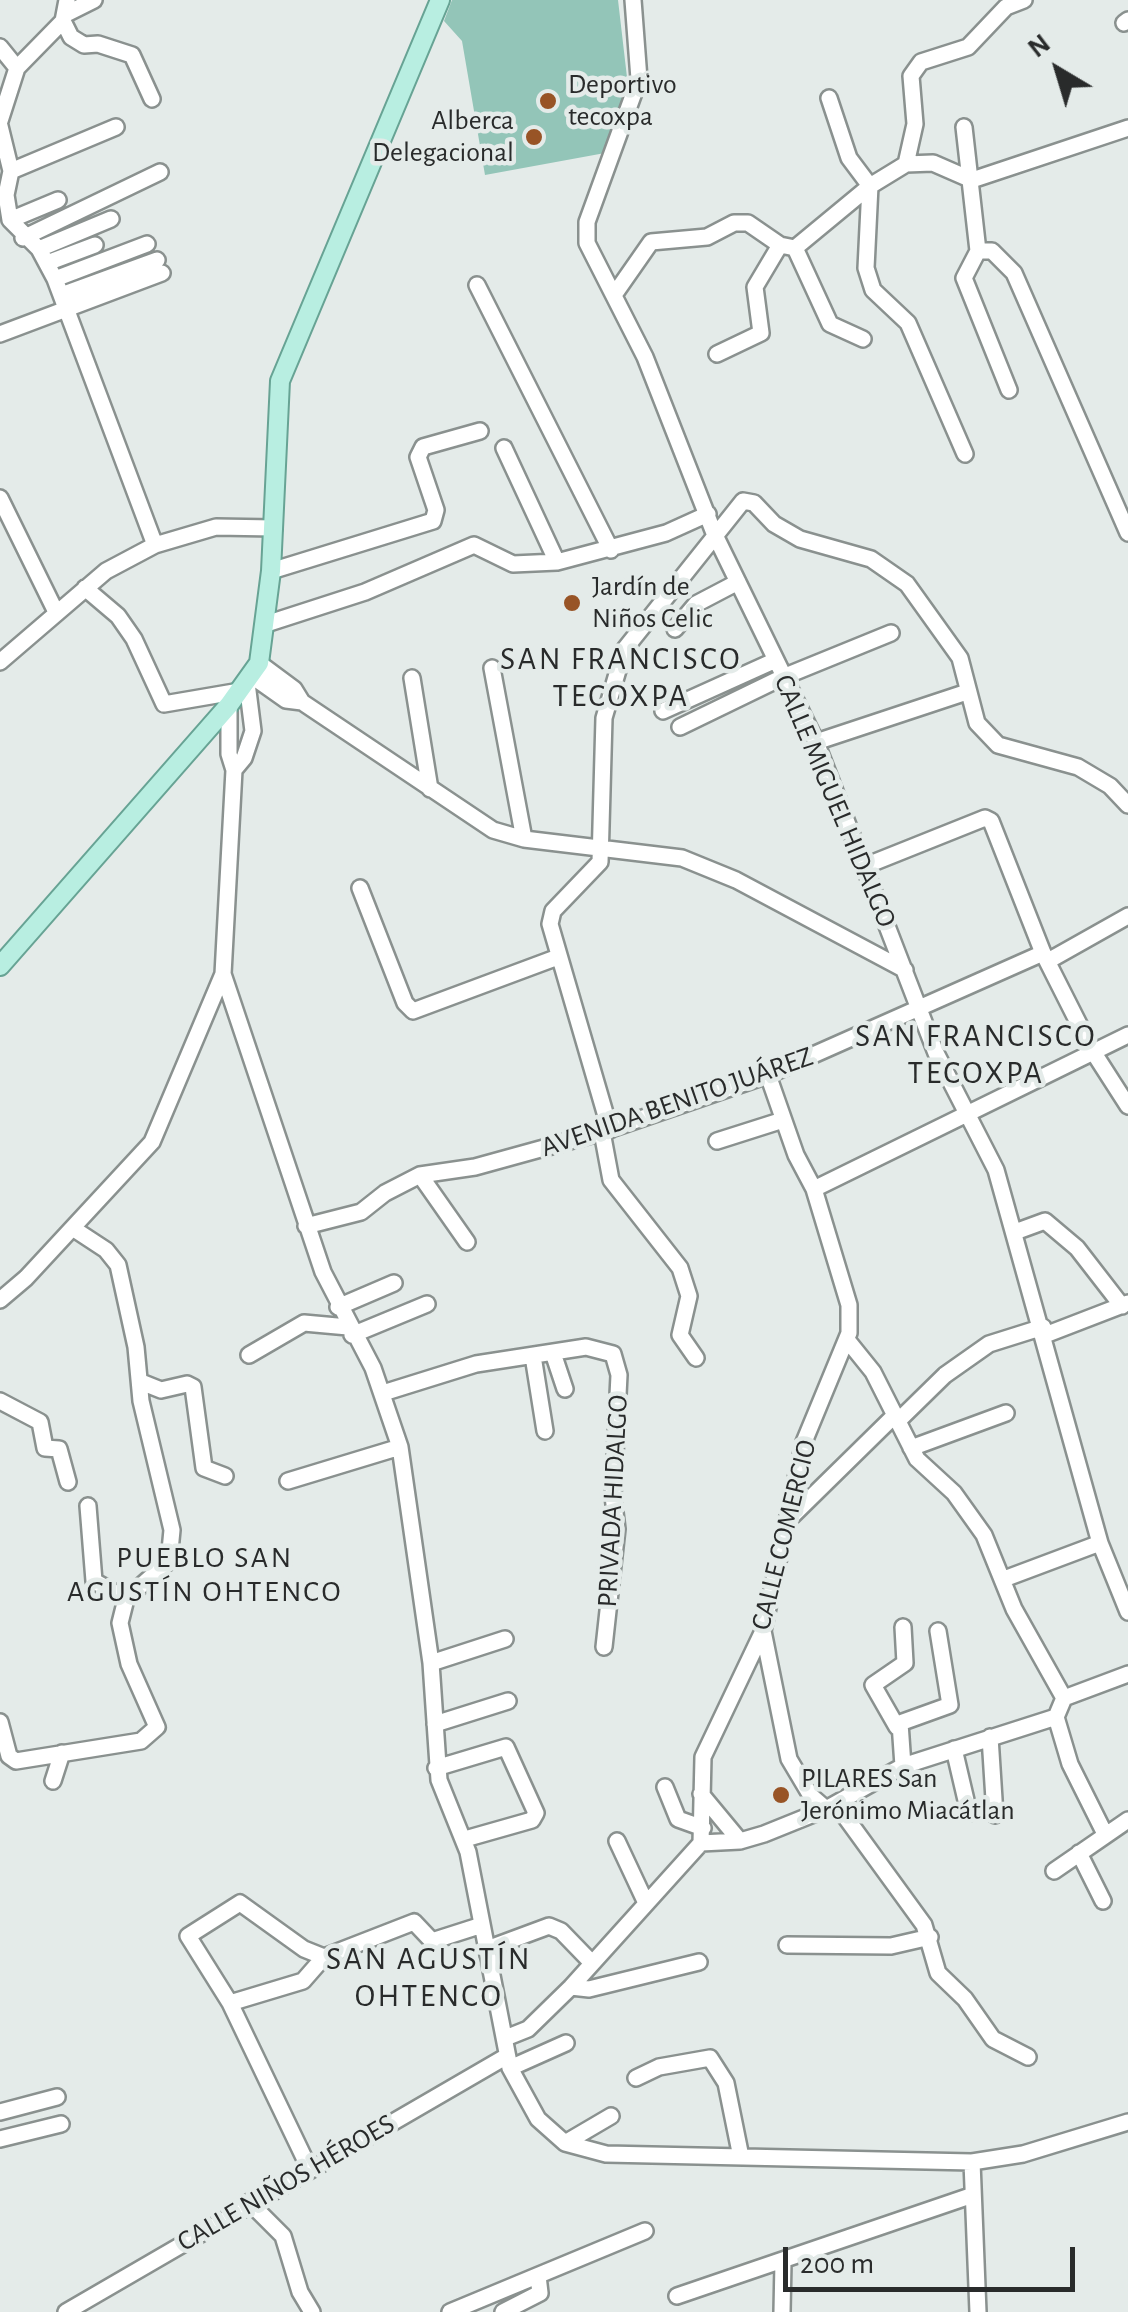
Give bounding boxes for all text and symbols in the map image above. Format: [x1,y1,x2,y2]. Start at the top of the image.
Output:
north arrow [1008,20,1108,120]
text: N [1023,29,1056,63]
place label: Deportivo tecoxpa [568,68,677,134]
marker: Deportivo tecoxpa [537,90,559,112]
place label: Alberca Delegacional [372,104,514,170]
marker: Alberca Delegacional [523,126,545,148]
place label: Jardín de Niños Celic [592,570,712,636]
marker: Jardín de Niños Celic [561,592,583,614]
district label: SAN FRANCISCO TECOXPA [500,640,742,715]
street label: CALLE MIGUEL HIDALGO [767,670,903,932]
district label: SAN FRANCISCO TECOXPA [855,1017,1097,1092]
street label: AVENIDA BENITO JUÁREZ [537,1040,817,1164]
street label: PRIVADA HIDALGO [591,1394,635,1608]
street label: CALLE COMERCIO [744,1436,824,1634]
district label: PUEBLO SAN AGUSTÍN OHTENCO [67,1540,343,1610]
place label: PILARES San Jerónimo Miacátlan [801,1762,1015,1828]
marker: PILARES San Jerónimo Miacátlan [770,1784,792,1806]
district label: SAN AGUSTÍN OHTENCO [326,1940,532,2015]
street label: CALLE NIÑOS HÉROES [171,2107,401,2259]
scale bar [788,2227,1080,2289]
text: 200 m [800,2249,874,2279]

